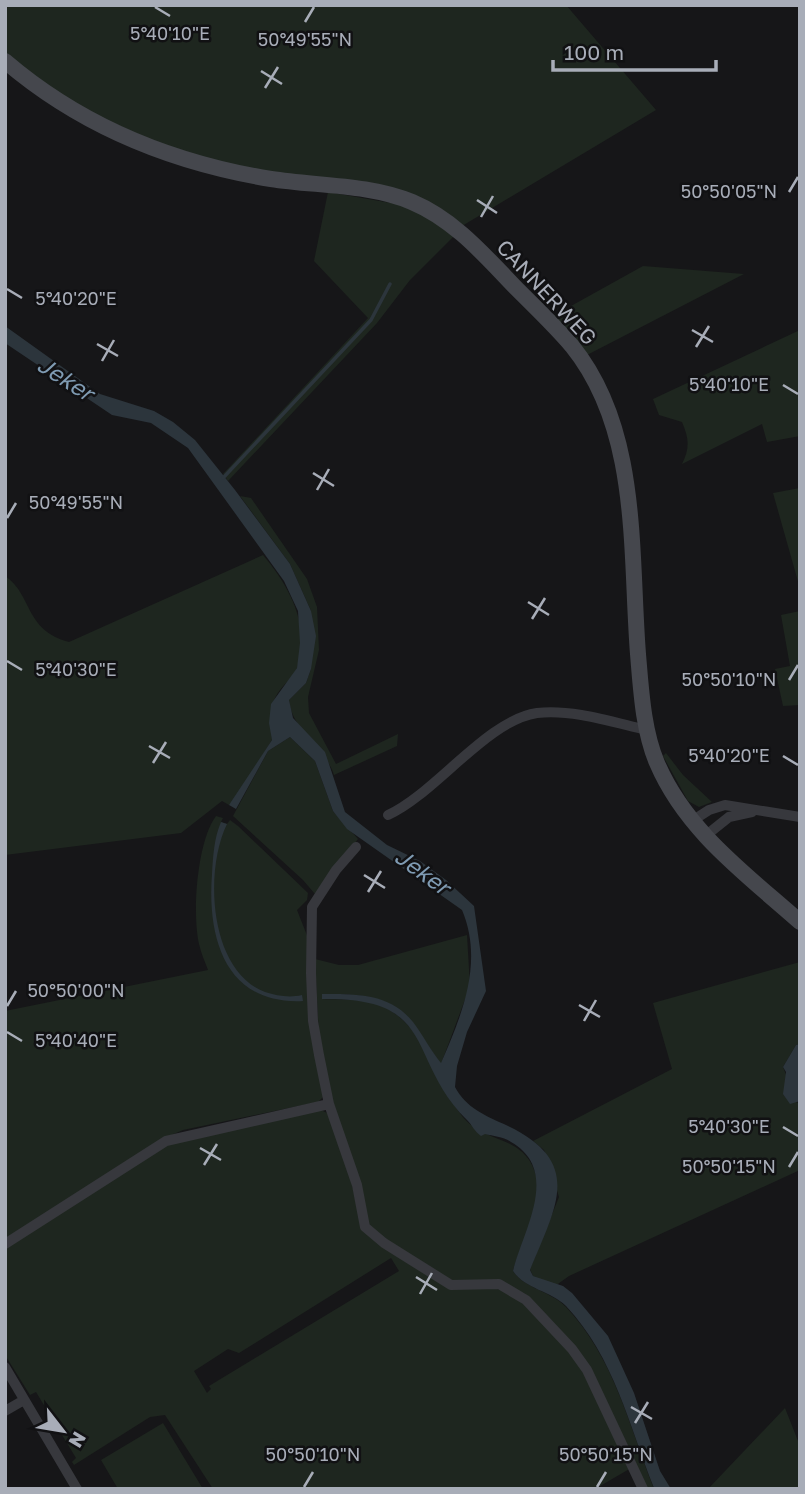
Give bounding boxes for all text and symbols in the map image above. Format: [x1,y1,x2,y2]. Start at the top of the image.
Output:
text: 5°40'10"E [130,22,210,44]
text: 50°49'55"N [258,28,352,50]
scale bar [553,28,716,72]
text: 100 m [564,39,624,65]
text: 50°50'05"N [681,180,777,202]
street label: CANNERWEG [492,234,602,350]
text: 5°40'20"E [35,287,117,309]
water label: Jeker [33,350,102,408]
text: 5°40'10"E [689,373,769,395]
text: 50°49'55"N [29,491,123,513]
text: 5°40'30"E [35,658,117,680]
text: 50°50'10"N [682,668,776,690]
text: 5°40'20"E [688,744,770,766]
water label: Jeker [390,842,458,902]
text: 50°50'00"N [27,979,125,1001]
text: 5°40'40"E [35,1029,117,1051]
text: 5°40'30"E [688,1115,770,1137]
text: 50°50'15"N [682,1155,776,1177]
north arrow [28,1396,98,1466]
text: N [64,1428,92,1452]
text: 50°50'10"N [266,1443,360,1465]
text: 50°50'15"N [559,1443,653,1465]

